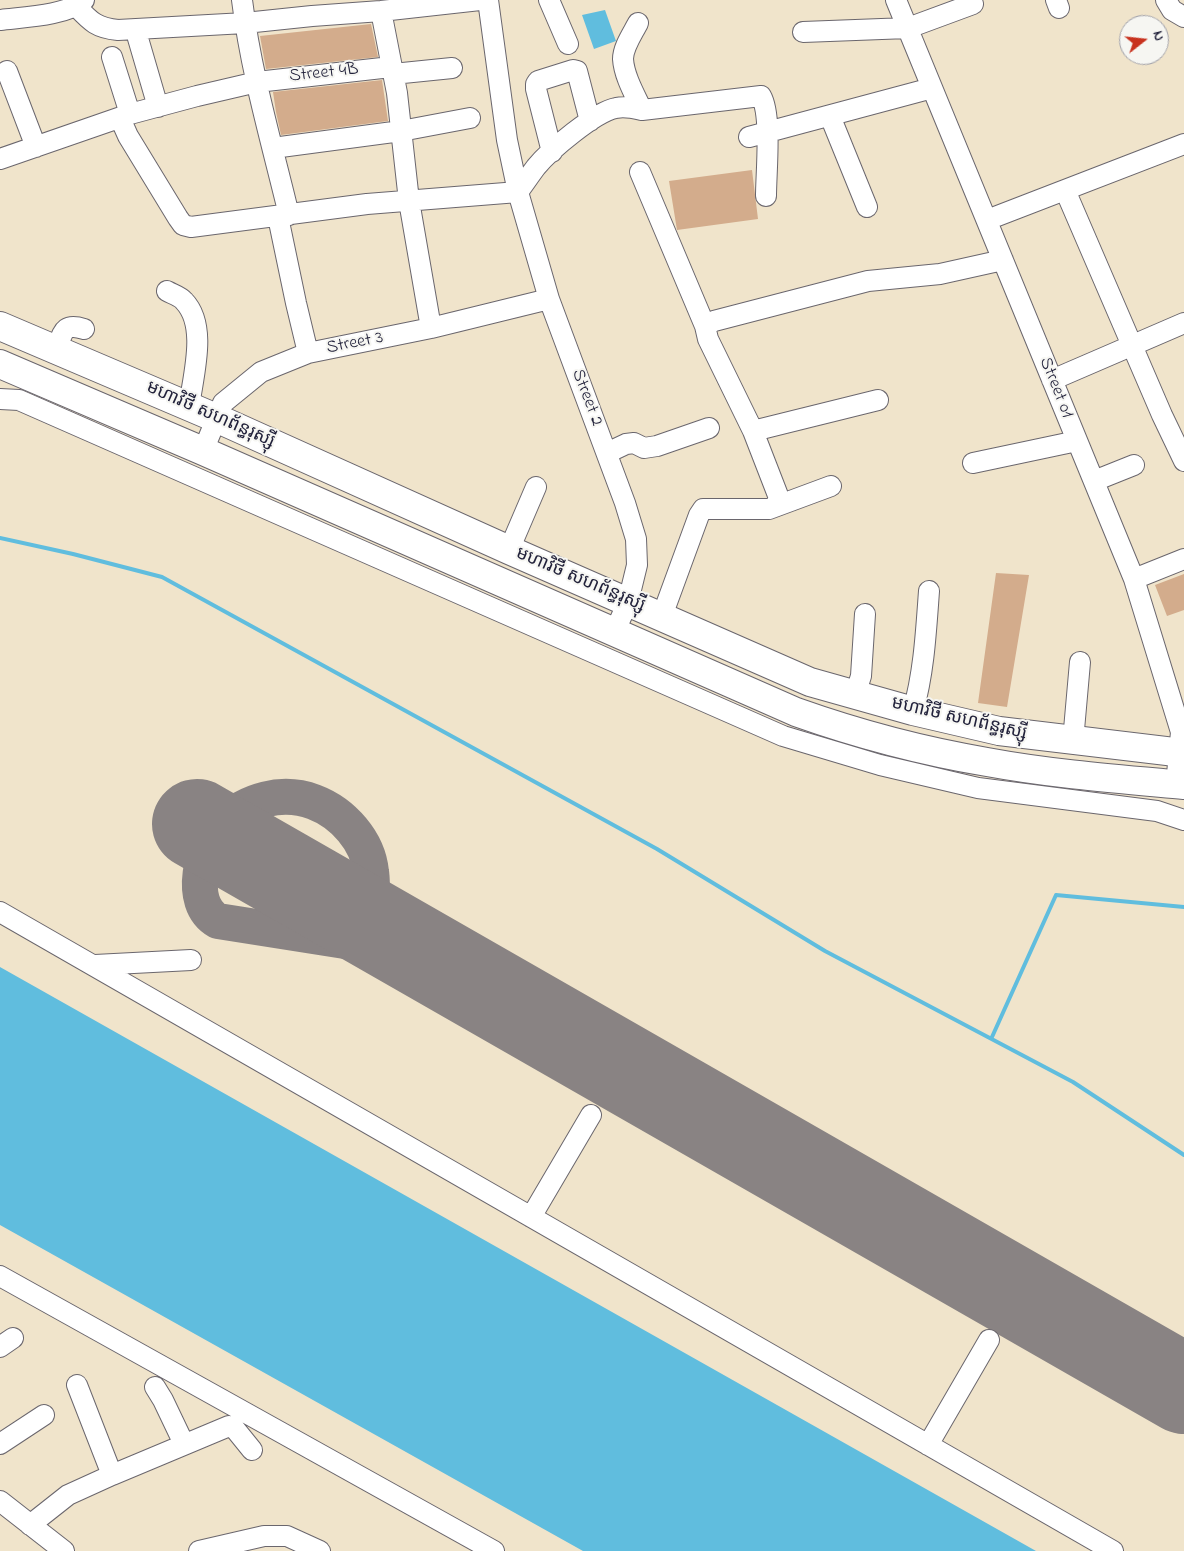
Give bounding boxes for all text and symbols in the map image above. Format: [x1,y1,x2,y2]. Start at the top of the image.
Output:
north arrow [1119,15,1169,65]
text: N [1147,29,1169,43]
street label: Street 4B [288,60,360,88]
street label: Street 3 [325,328,385,360]
street label: Street 01 [1033,355,1077,421]
street label: Street 2 [565,367,607,429]
street label: មហាវិថី សហព័ន្ធរុស្ស៊ី [142,378,278,454]
street label: មហាវិថី សហព័ន្ធរុស្ស៊ី [512,544,648,618]
street label: មហាវិថី សហព័ន្ធរុស្ស៊ី [889,694,1029,746]

